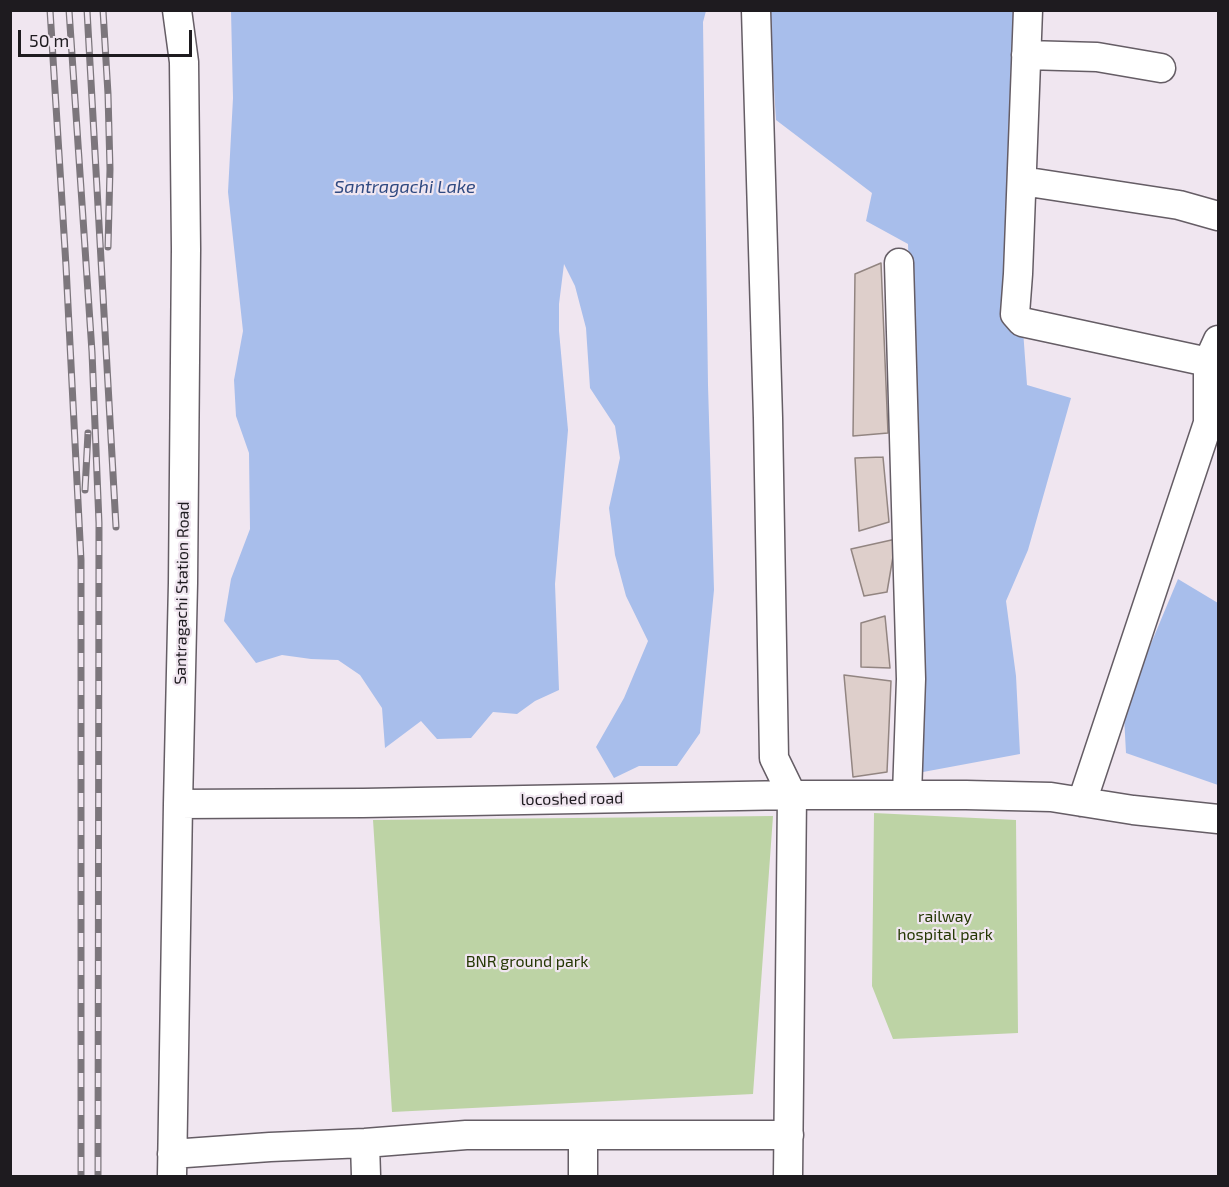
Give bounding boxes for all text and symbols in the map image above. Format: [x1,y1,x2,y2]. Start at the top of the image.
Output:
scale bar [21,18,195,56]
text: 50 m [29,29,69,51]
water label: Santragachi Lake [334,176,476,198]
street label: Santragachi Station Road [171,501,193,685]
street label: locoshed road [521,789,623,809]
park label: railway hospital park [897,907,993,945]
park label: BNR ground park [466,952,588,972]

